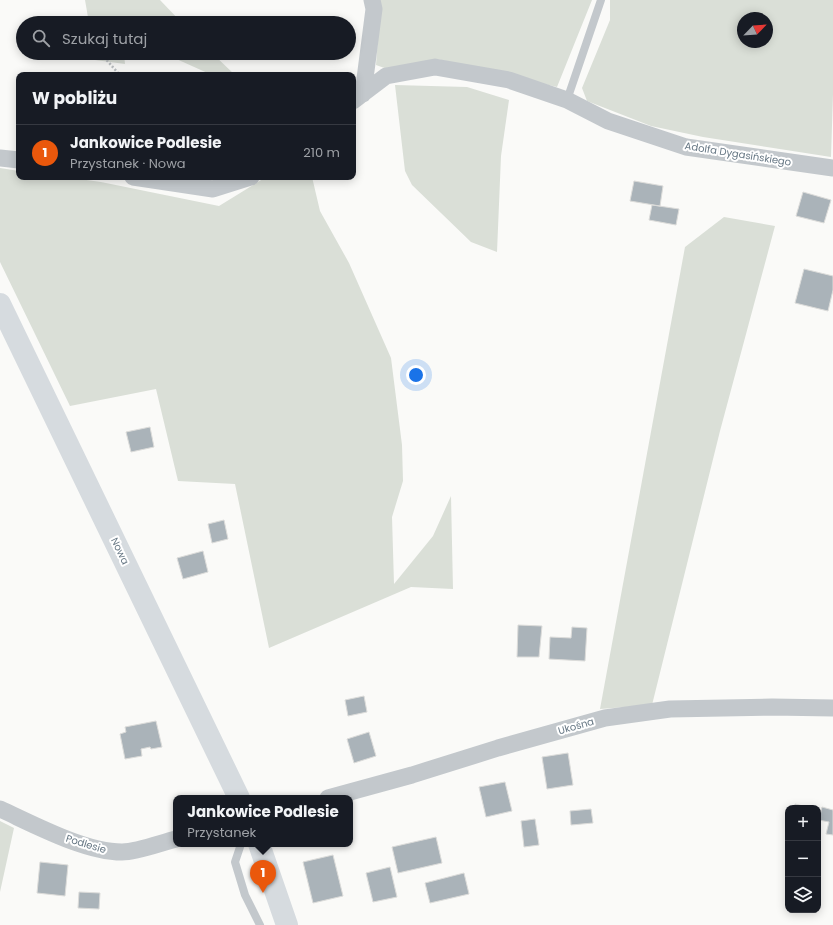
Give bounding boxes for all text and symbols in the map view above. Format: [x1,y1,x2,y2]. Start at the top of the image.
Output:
north arrow [737,12,773,48]
search box [16,16,356,60]
icon: search [30,27,52,49]
text: Szukaj tutaj [62,28,147,49]
text: W pobliżu [32,86,117,110]
text: Jankowice Podlesie [70,132,222,153]
street label: Adolfa Dygasińskiego [684,138,792,170]
text: 1 [43,143,47,162]
text: 210 m [303,143,340,162]
text: Przystanek · Nowa [70,154,186,173]
your location [406,365,426,385]
street label: Nowa [107,535,133,567]
street label: Ukośna [556,714,596,738]
popup [173,795,353,847]
text: Jankowice Podlesie [187,801,339,822]
map controls [785,805,821,913]
button: + [785,805,821,841]
text: Przystanek [187,823,256,842]
street label: Podlesie [64,831,108,857]
button: − [785,841,821,877]
pin: 1 [250,860,276,893]
button: layers [785,877,821,913]

